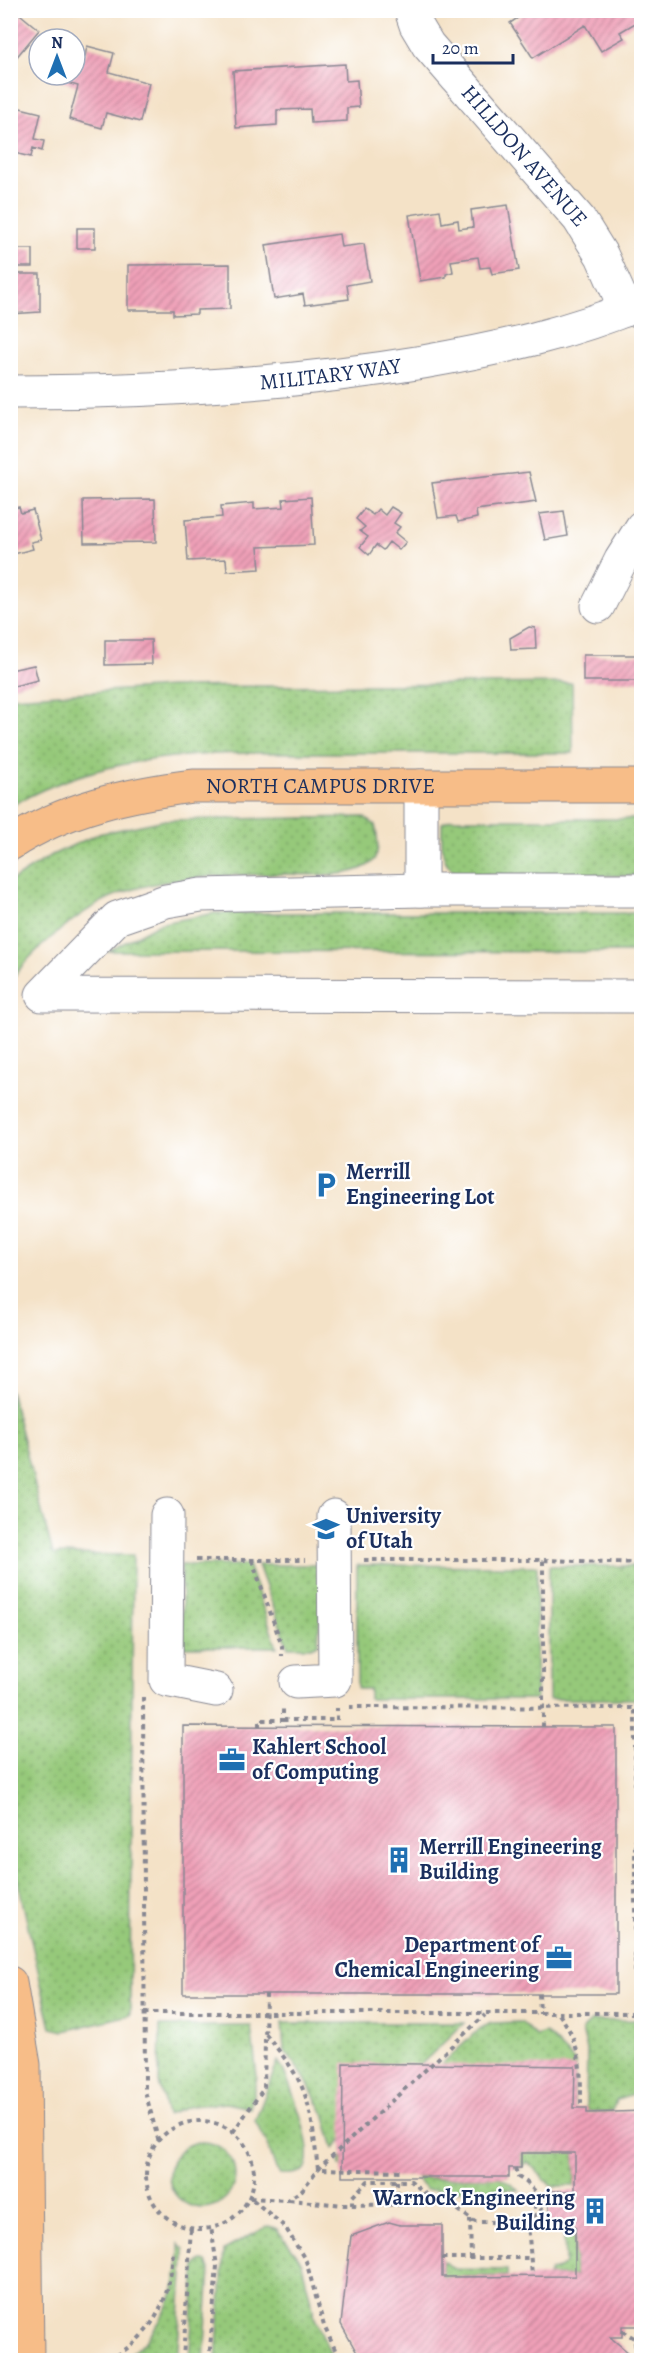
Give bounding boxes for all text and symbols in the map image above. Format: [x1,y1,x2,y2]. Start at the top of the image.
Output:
north arrow [27,27,87,87]
scale bar [433,27,512,65]
text: N [51,32,63,54]
text: 20 m [442,36,479,60]
street label: HILLDON AVENUE [454,78,594,233]
street label: MILITARY WAY [258,351,404,397]
street label: NORTH CAMPUS DRIVE [206,771,435,801]
place label: Merrill Engineering Lot [346,1157,495,1212]
parking icon: Merrill Engineering Lot [311,1170,341,1200]
place label: University of Utah [346,1501,442,1556]
school or university icon: University of Utah [311,1514,341,1544]
place label: Kahlert School of Computing [252,1732,386,1787]
office icon: Kahlert School of Computing [217,1745,247,1775]
place label: Merrill Engineering Building [419,1832,602,1887]
building icon: Merrill Engineering Building [384,1845,414,1875]
place label: Department of Chemical Engineering [334,1930,542,1985]
office icon: Department of Chemical Engineering [544,1943,574,1973]
place label: Warnock Engineering Building [372,2183,576,2238]
building icon: Warnock Engineering Building [580,2196,610,2226]

